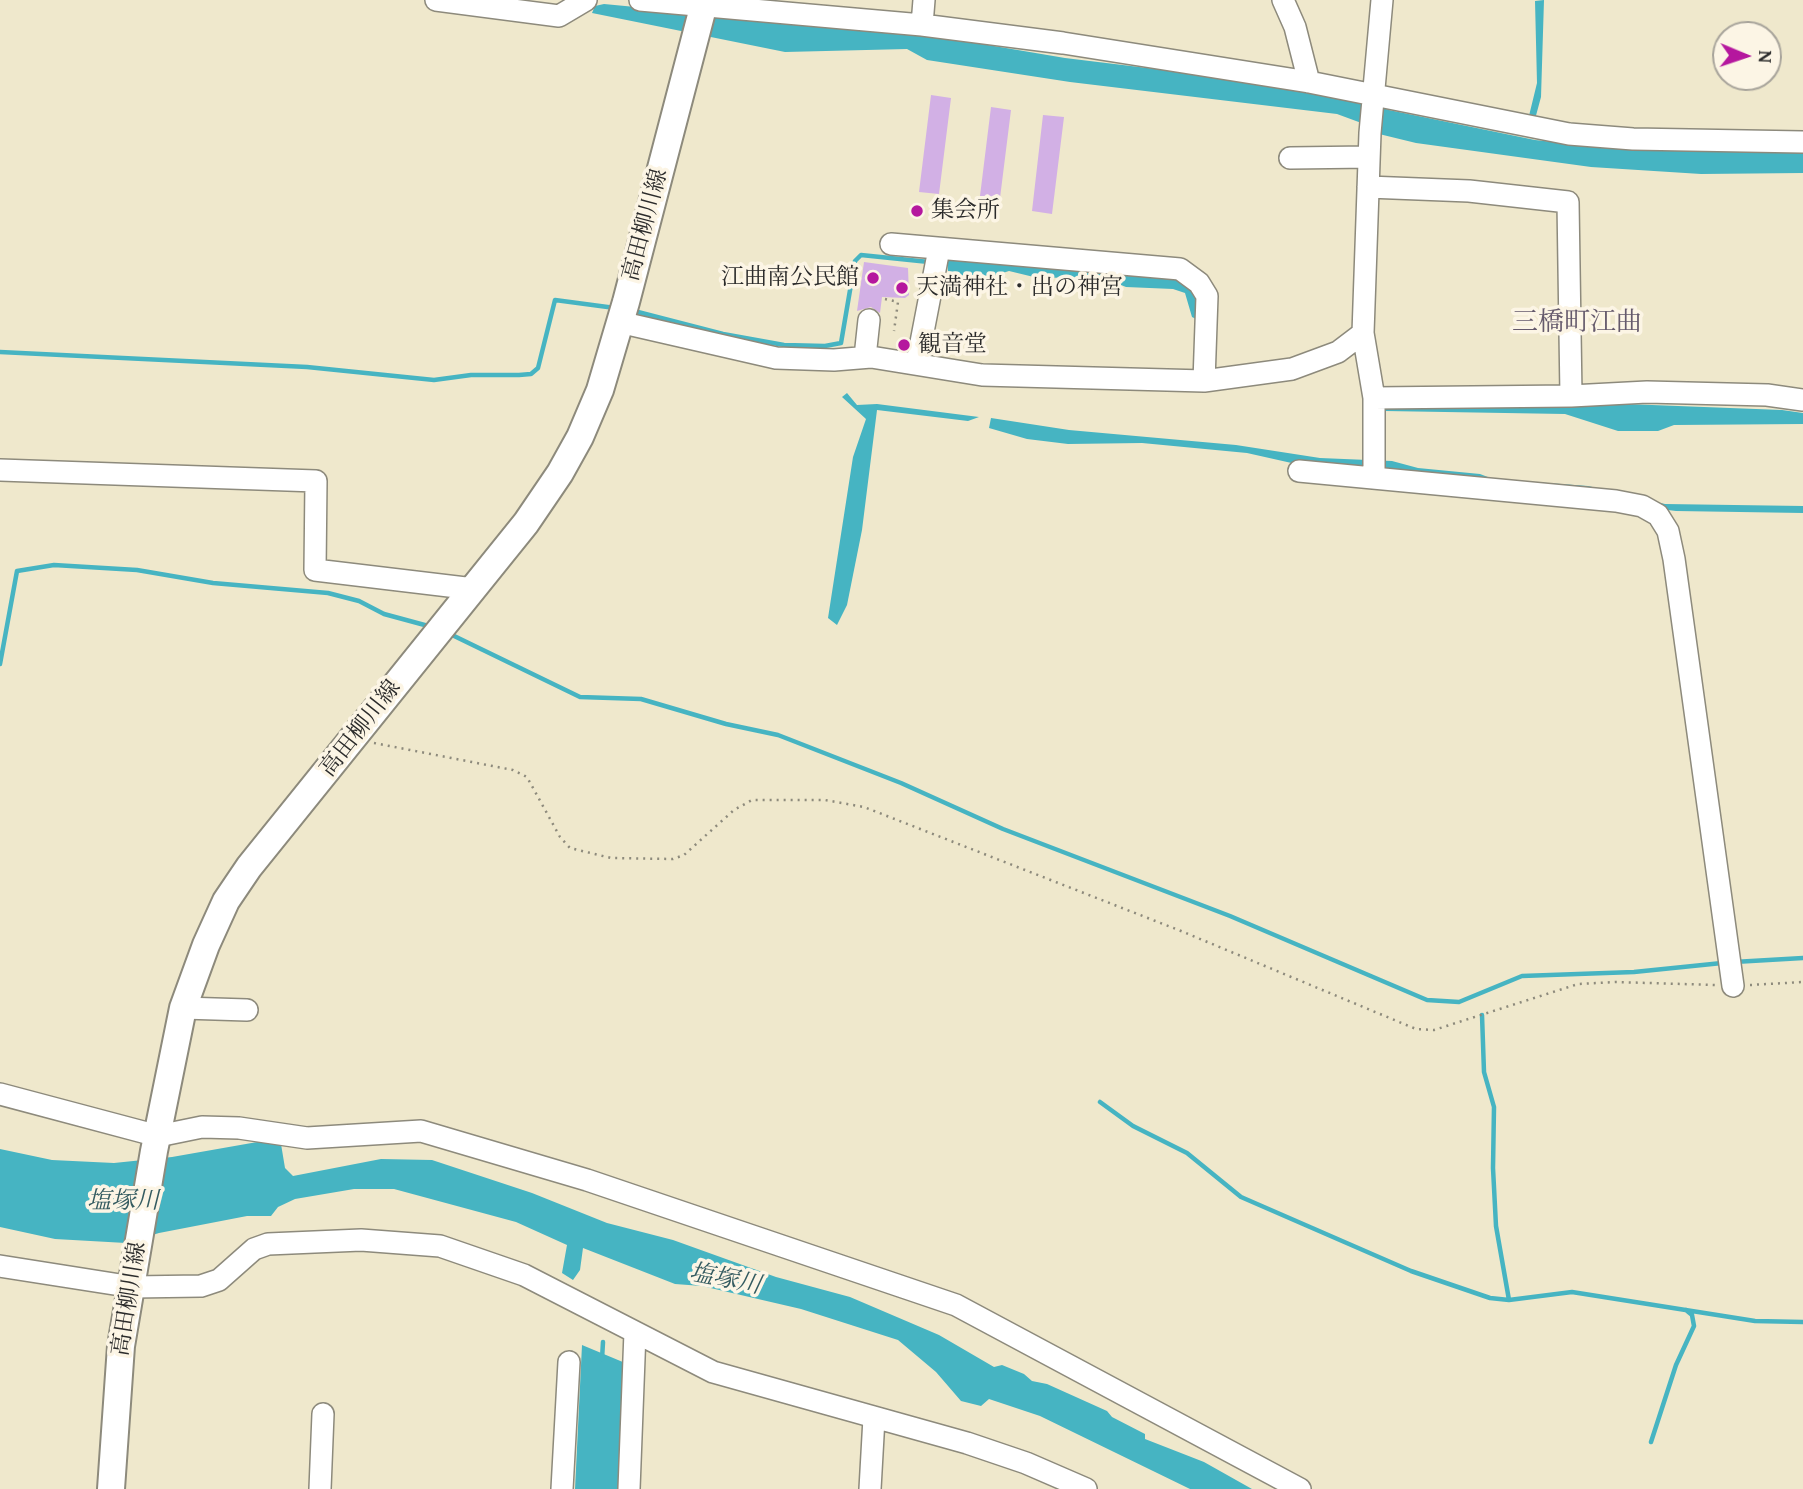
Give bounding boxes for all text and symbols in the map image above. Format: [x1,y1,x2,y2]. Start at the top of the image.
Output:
north arrow [1712,21,1782,91]
text: N [1752,50,1780,63]
street label: 高田柳川線 [618,166,674,284]
place label: 集会所 [931,197,1000,225]
marker: 集会所 [909,203,925,219]
place label: 江曲南公民館 [721,264,859,292]
marker: 江曲南公民館 [865,270,881,286]
place label: 天満神社・出の神宮 [916,274,1123,302]
marker: 天満神社・出の神宮 [894,280,910,296]
district label: 三橋町江曲 [1512,307,1642,339]
place label: 観音堂 [918,331,987,359]
marker: 観音堂 [896,337,912,353]
street label: 高田柳川線 [315,675,407,783]
water label: 塩塚川 [87,1188,159,1216]
street label: 高田柳川線 [107,1240,153,1358]
water label: 塩塚川 [687,1259,763,1301]

